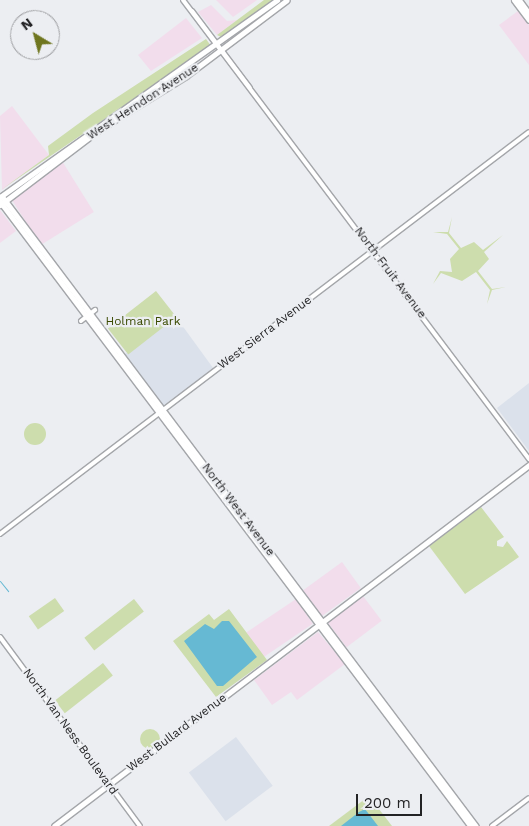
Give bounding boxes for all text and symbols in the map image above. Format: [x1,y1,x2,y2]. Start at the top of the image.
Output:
north arrow [10,10,60,60]
text: N [18,14,36,33]
street label: West Herndon Avenue [85,61,201,143]
street label: North Fruit Avenue [351,224,429,322]
street label: West Sierra Avenue [215,293,315,373]
park label: Holman Park [105,315,181,329]
street label: North West Avenue [198,461,278,559]
street label: North Van Ness Boulevard [19,666,121,798]
street label: West Bullard Avenue [124,691,230,775]
scale bar [359,784,425,816]
text: 200 m [364,794,411,812]

